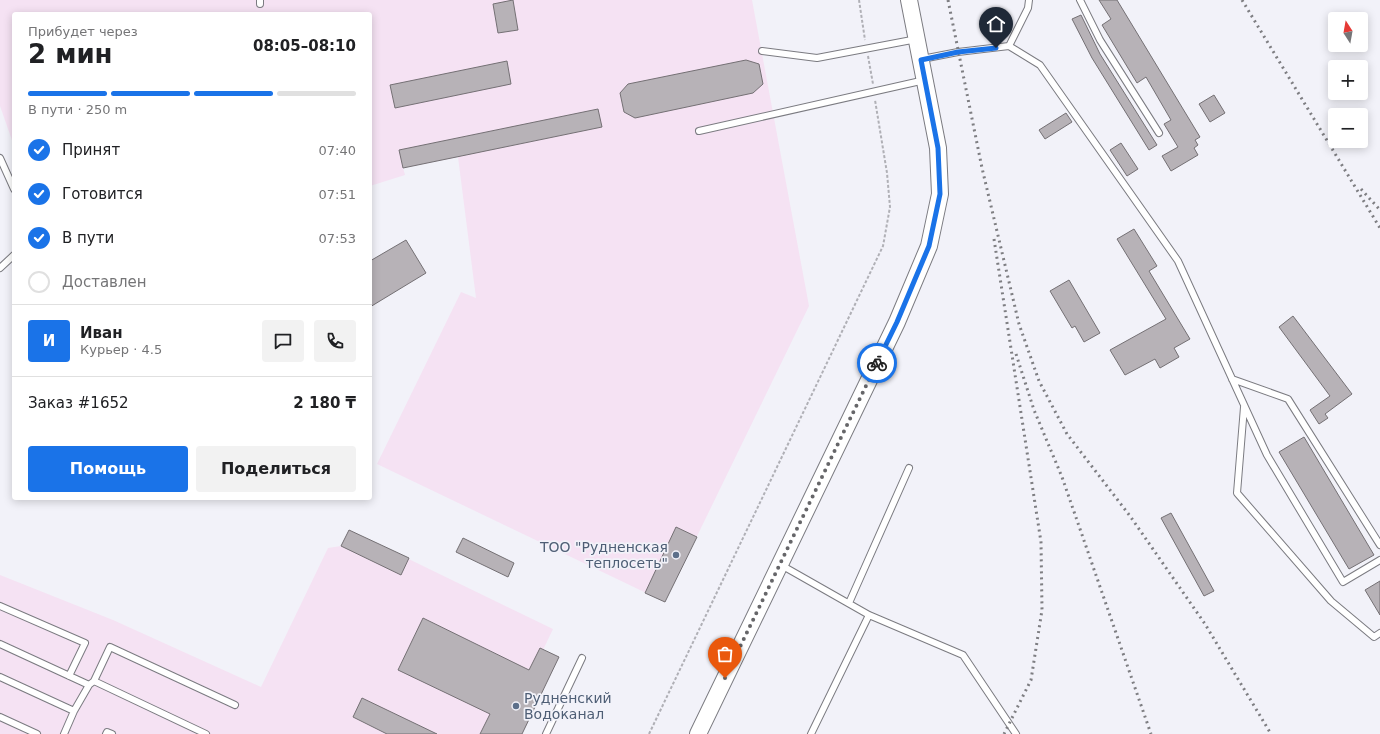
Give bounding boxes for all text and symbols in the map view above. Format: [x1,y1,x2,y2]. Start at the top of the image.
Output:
pin [979,7.0,1013,48]
north arrow [1328,12,1368,52]
map controls [1328,12,1368,148]
icon: home [985,13,1007,35]
text: Прибудет через [28,24,138,39]
text: 08:05–08:10 [253,37,356,55]
text: 2 мин [28,39,113,69]
button: + [1328,60,1368,100]
text: В пути · 250 m [28,102,127,117]
button: − [1328,108,1368,148]
icon: check [28,139,50,161]
text: Принят [62,141,120,159]
text: 07:40 [319,143,356,158]
icon: check [28,183,50,205]
text: Готовится [62,185,143,203]
text: 07:51 [319,187,356,202]
icon: check [28,227,50,249]
text: В пути [62,229,114,247]
text: 07:53 [319,231,356,246]
text: Доставлен [62,273,147,291]
button: chat [262,320,304,362]
button: phone [314,320,356,362]
text: Иван [80,324,123,342]
text: И [43,332,55,350]
text: Курьер · 4.5 [80,342,162,357]
courier [857,343,897,383]
icon: bike [866,352,888,374]
text: Заказ #1652 [28,394,129,412]
text: 2 180 ₸ [293,394,356,412]
button: Помощь [28,446,188,492]
button: Поделиться [196,446,356,492]
place label: ТОО "Рудненская теплосеть" [539,539,668,571]
marker: ТОО "Рудненская теплосеть" [671,550,681,560]
pin [708,637,742,678]
icon: bag [714,643,736,665]
place label: Рудненский Водоканал [524,690,612,722]
marker: Рудненский Водоканал [511,701,521,711]

